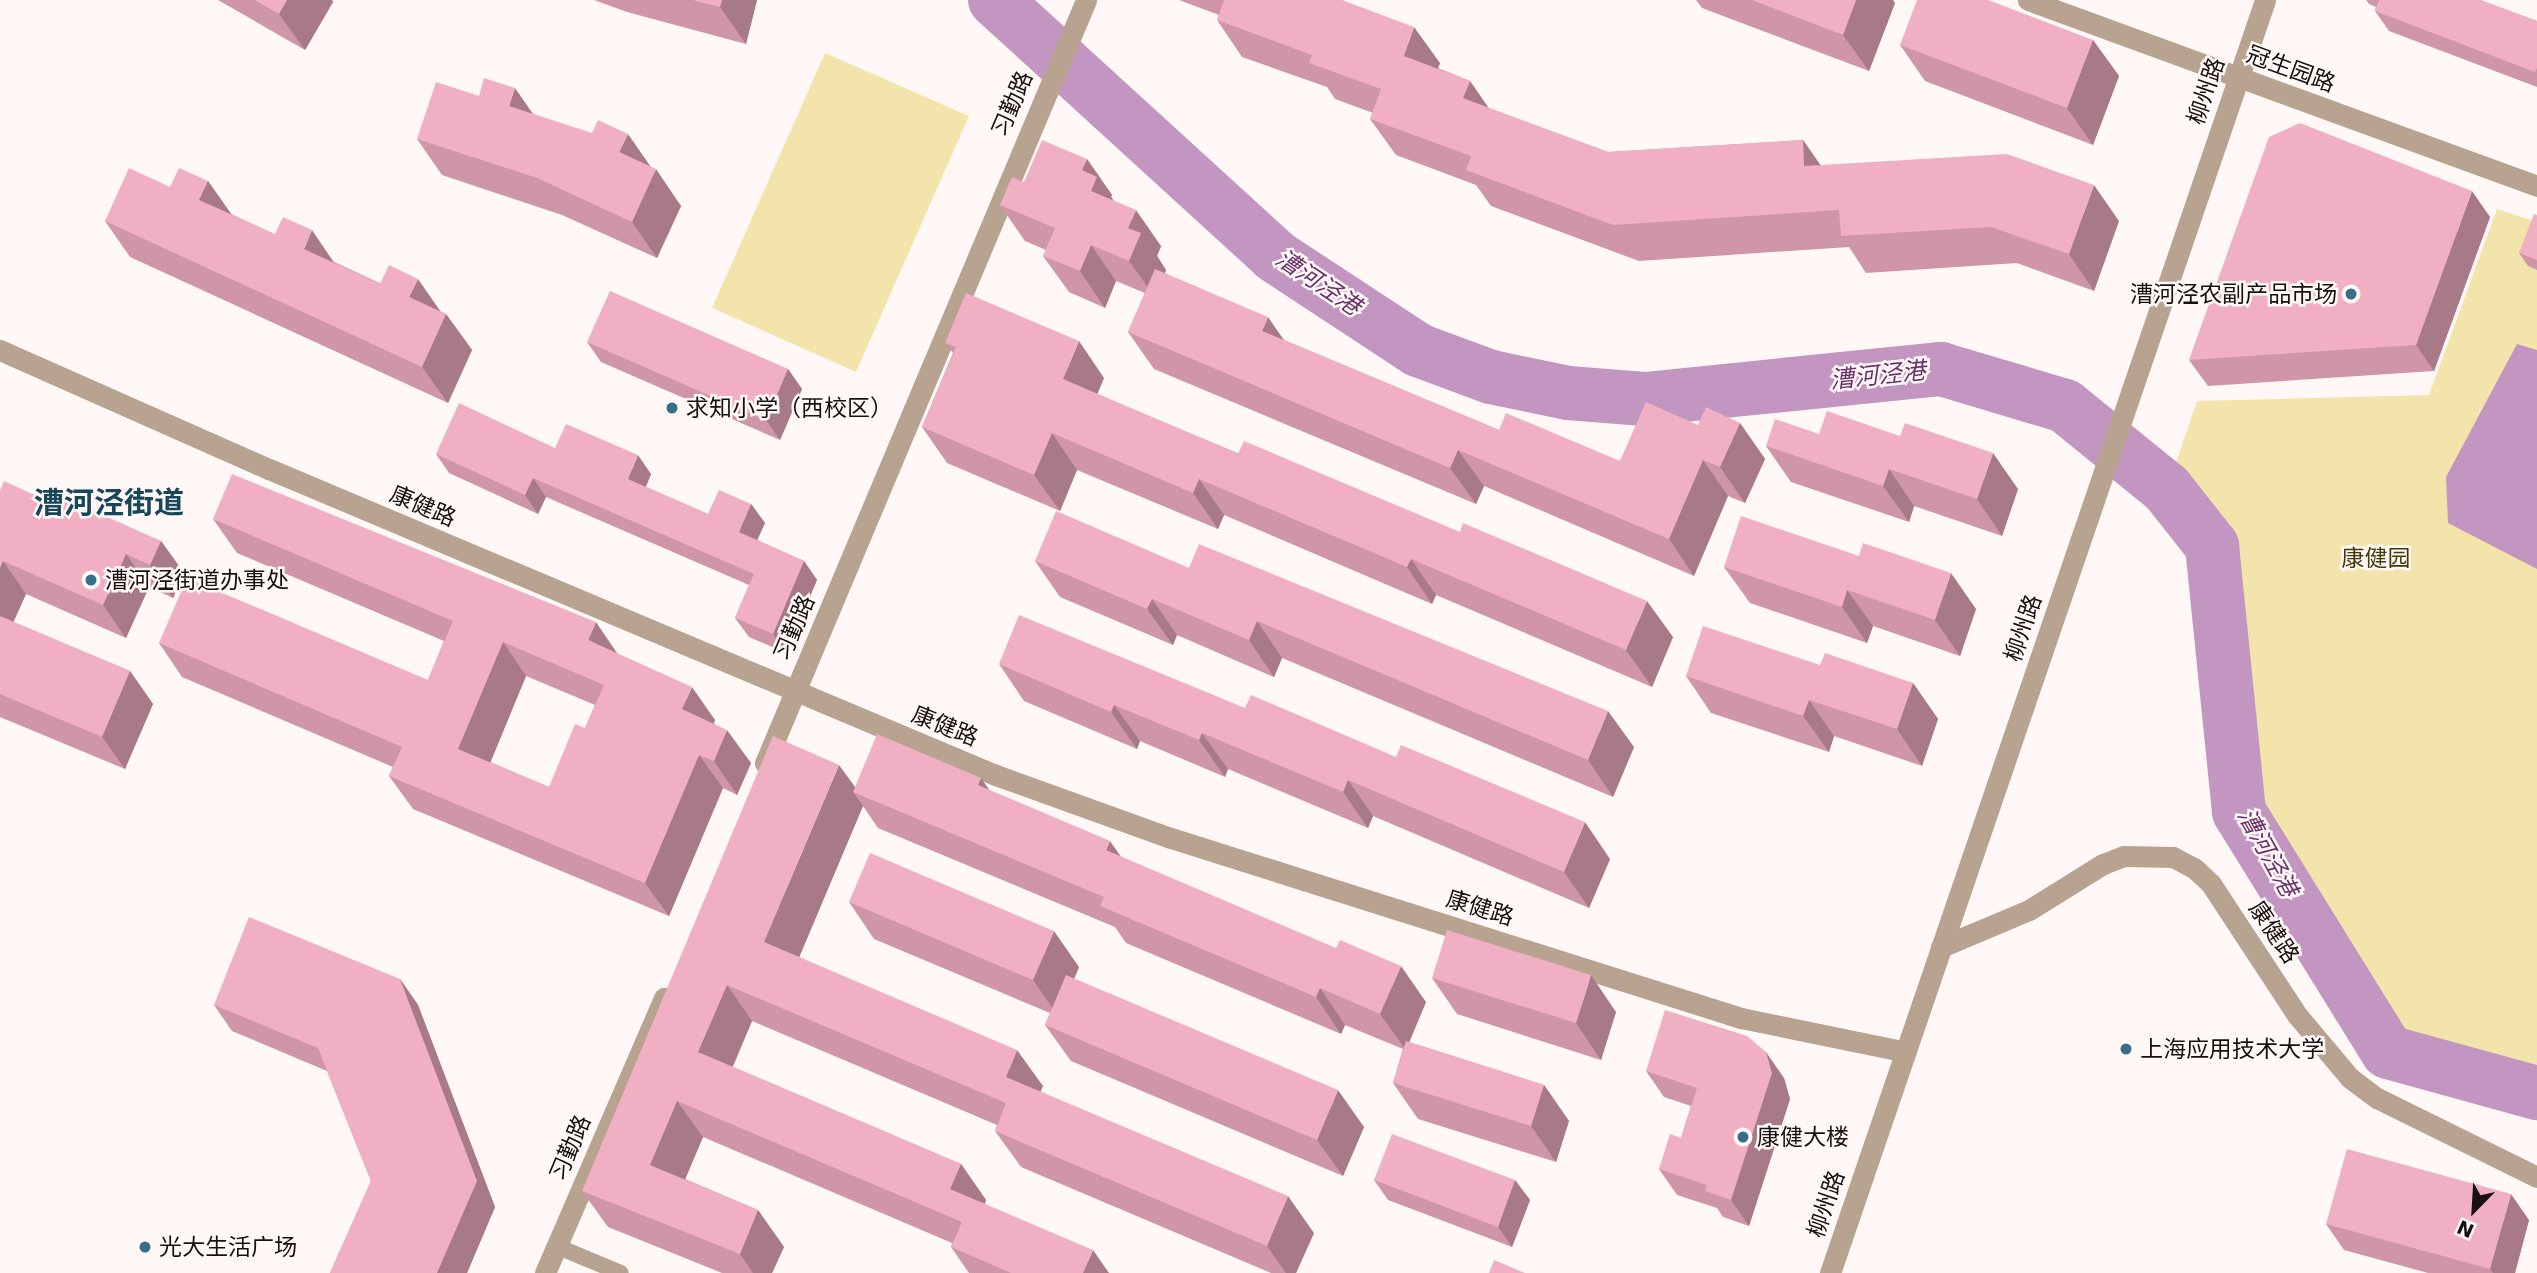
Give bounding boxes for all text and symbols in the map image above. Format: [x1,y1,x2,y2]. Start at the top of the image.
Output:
street label: 冠生园路 [2243,40,2339,98]
street label: 柳州路 [2182,54,2230,128]
street label: 习勤路 [986,67,1038,141]
water label: 漕河泾港 [1270,244,1366,322]
place label: 漕河泾农副产品市场 [2130,280,2337,308]
marker: 漕河泾农副产品市场 [2343,286,2359,302]
water label: 漕河泾港 [1829,357,1927,395]
place label: 求知小学（西校区） [686,394,893,422]
marker: 求知小学（西校区） [664,400,680,416]
street label: 康健路 [386,480,460,532]
district label: 漕河泾街道 [34,485,184,521]
park label: 康健园 [2342,544,2410,572]
place label: 漕河泾街道办事处 [105,566,289,594]
marker: 漕河泾街道办事处 [83,572,99,588]
street label: 习勤路 [768,591,820,665]
street label: 柳州路 [1999,591,2047,665]
street label: 康健路 [908,700,982,752]
water label: 漕河泾港 [2231,804,2303,902]
street label: 康健路 [1443,885,1517,931]
street label: 康健路 [2243,896,2305,968]
place label: 上海应用技术大学 [2140,1035,2324,1063]
marker: 上海应用技术大学 [2118,1041,2134,1057]
street label: 习勤路 [544,1111,596,1185]
place label: 康健大楼 [1757,1123,1849,1151]
marker: 康健大楼 [1735,1129,1751,1145]
street label: 柳州路 [1802,1167,1850,1241]
north arrow [2439,1175,2509,1245]
text: N [2454,1216,2477,1242]
place label: 光大生活广场 [159,1233,297,1261]
marker: 光大生活广场 [137,1239,153,1255]

